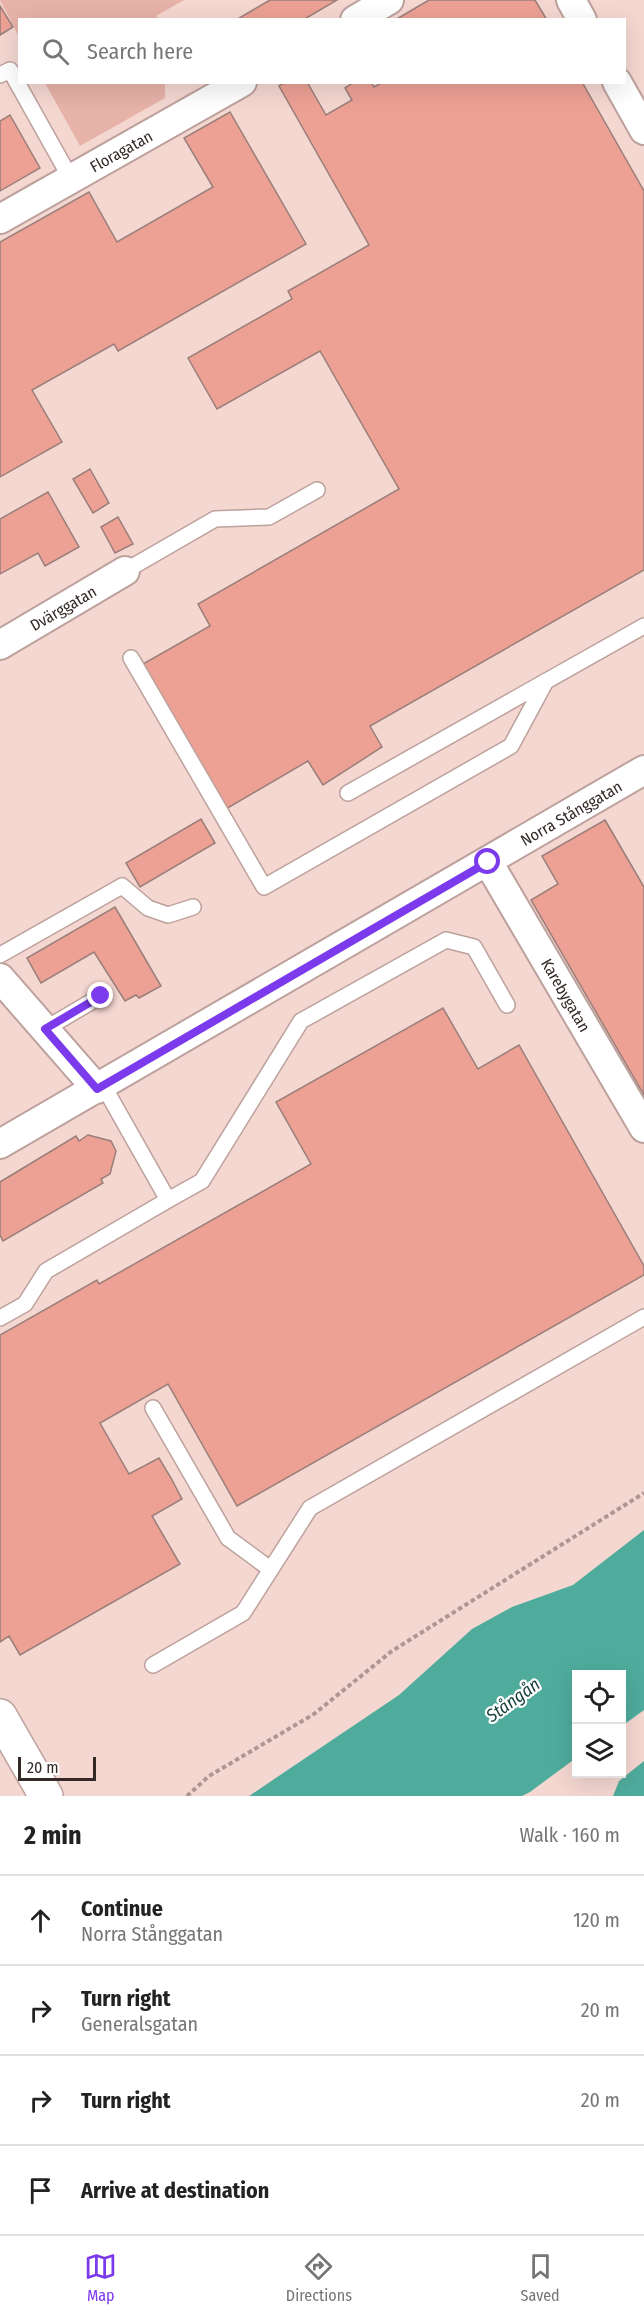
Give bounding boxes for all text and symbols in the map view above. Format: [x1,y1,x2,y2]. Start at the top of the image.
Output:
search box [18,18,626,84]
icon: search [39,35,72,68]
text: Search here [87,38,193,65]
street label: Floragatan [87,126,156,176]
street label: Dvärggatan [27,582,100,635]
street label: Norra Stånggatan [517,777,625,850]
route start [474,848,500,874]
street label: Karebygatan [537,955,594,1035]
route end [87,982,113,1008]
map controls [572,1670,626,1778]
button: locate [572,1670,626,1724]
water label: Stångån [481,1673,544,1727]
button: layers [572,1724,626,1778]
scale bar [18,1754,96,1782]
text: 20 m [27,1758,58,1777]
text: 2 min [24,1820,82,1851]
text: Walk · 160 m [520,1823,620,1847]
text: Continue [81,1895,163,1922]
icon: ahead [24,1904,57,1937]
text: 120 m [573,1908,620,1932]
text: Norra Stånggatan [81,1922,223,1946]
text: Turn right [81,1985,170,2012]
icon: right [24,1994,57,2027]
text: 20 m [581,1998,620,2022]
text: Generalsgatan [81,2012,198,2036]
icon: right [24,2084,57,2117]
text: Turn right [81,2087,170,2114]
text: 20 m [581,2088,620,2112]
icon: arrive [24,2174,57,2207]
text: Arrive at destination [81,2177,269,2204]
tab: Map [84,2250,117,2305]
tab: Directions [286,2250,352,2305]
tab: Saved [521,2250,560,2305]

